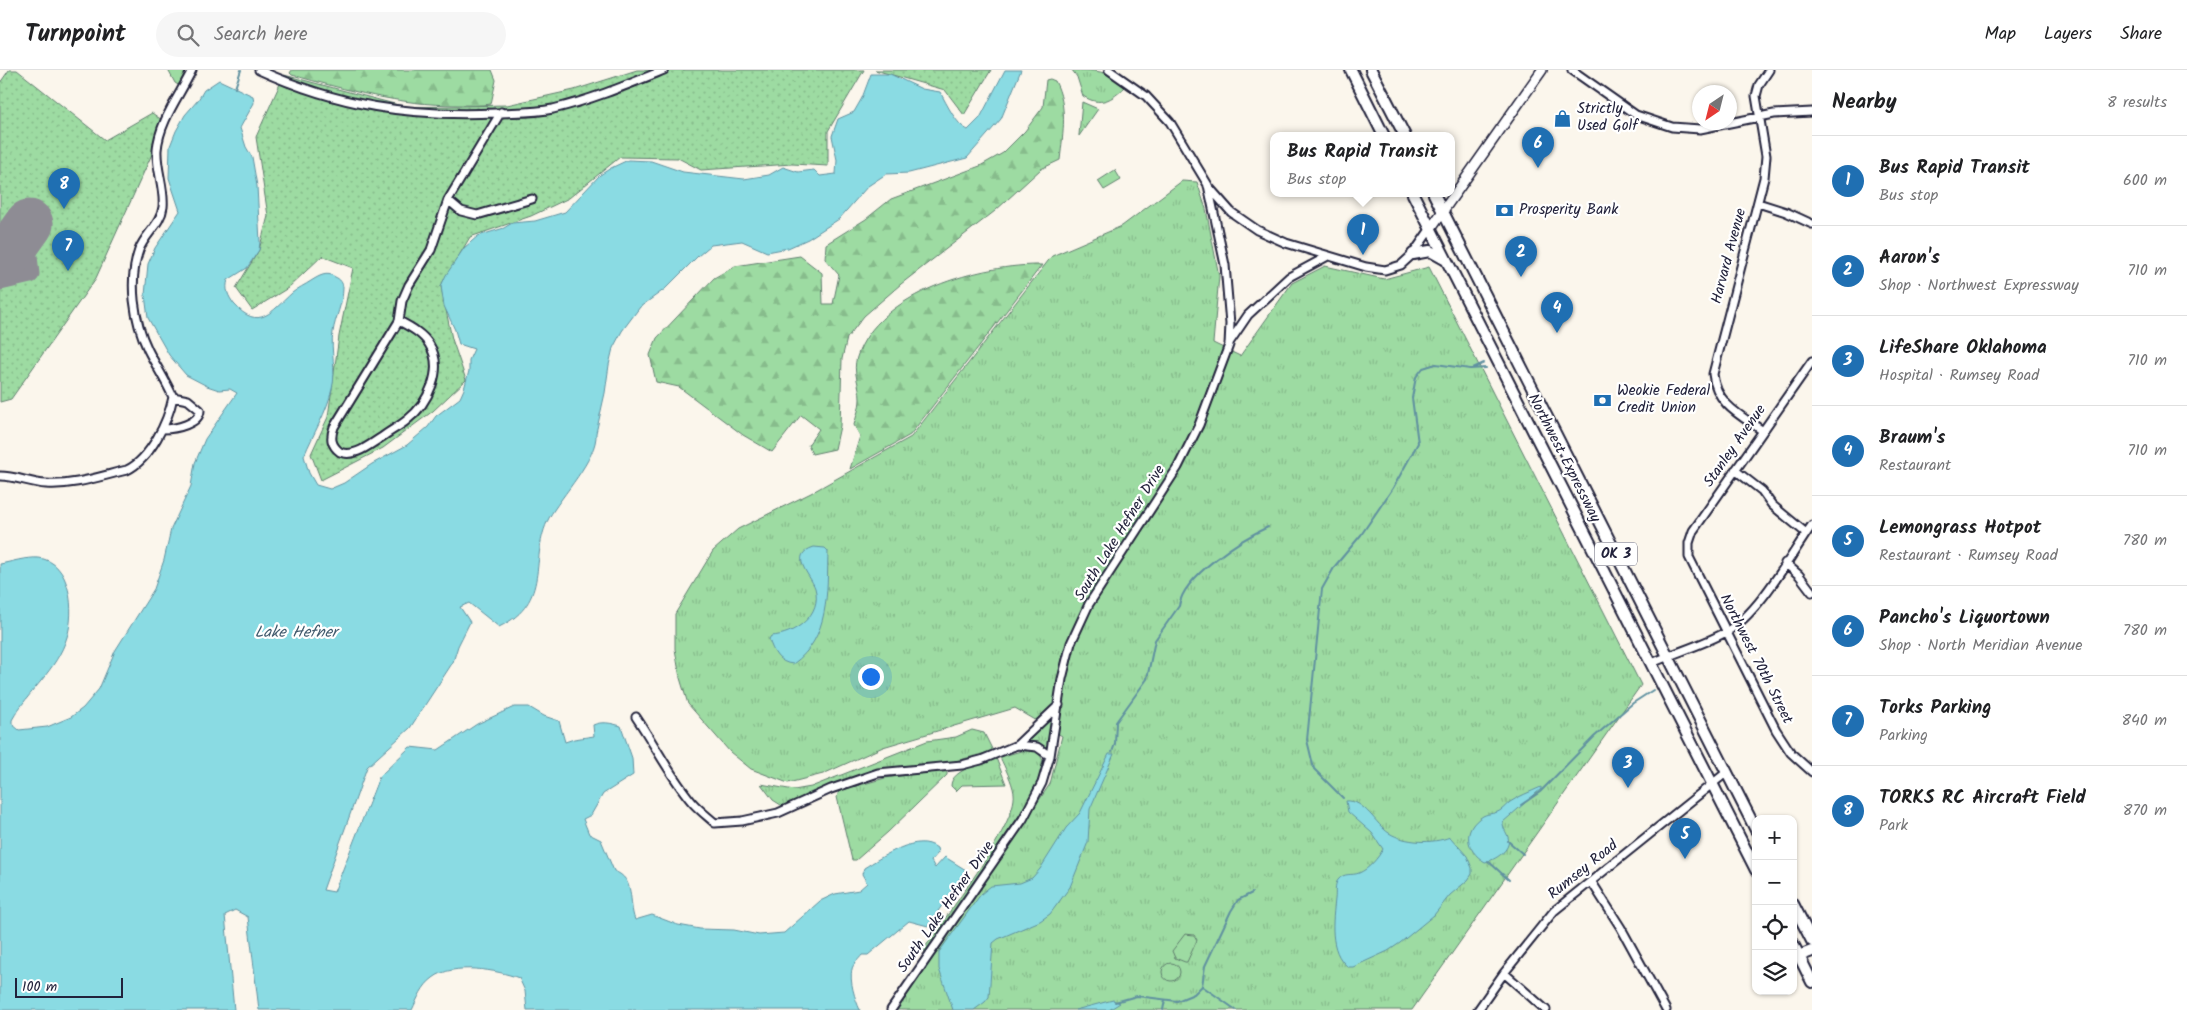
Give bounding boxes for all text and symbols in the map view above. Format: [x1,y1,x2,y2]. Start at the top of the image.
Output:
search box [156,12,506,57]
text: Turnpoint [25,15,126,54]
text: Search here [214,20,308,50]
text: Map [1985,20,2016,49]
text: Layers [2044,20,2092,49]
text: Share [2120,20,2162,49]
icon: search [174,21,202,49]
north arrow [1692,85,1737,130]
text: Nearby [1832,86,1897,119]
text: 8 results [2107,90,2167,115]
place label: Strictly Used Golf [1577,97,1639,138]
shop icon: Strictly Used Golf [1553,108,1573,128]
pin: 6 [1522,127,1554,168]
popup [1270,132,1455,197]
text: Bus Rapid Transit [1287,137,1438,167]
text: Bus Rapid Transit [1879,153,2030,183]
text: Bus stop [1287,167,1346,192]
pin: 8 [48,168,80,209]
text: 1 [1846,168,1850,193]
text: 600 m [2123,168,2167,193]
text: Bus stop [1879,183,1938,208]
place label: Prosperity Bank [1519,198,1619,222]
bank icon: Prosperity Bank [1495,200,1515,220]
street label: Harvard Avenue [1705,205,1753,306]
pin: 1 [1347,214,1379,255]
pin: 7 [52,230,84,271]
pin: 2 [1505,236,1537,277]
text: Aaron's [1879,243,1940,273]
text: 2 [1843,258,1853,283]
text: 710 m [2127,258,2167,283]
text: Shop · Northwest Expressway [1879,273,2079,298]
pin: 4 [1541,292,1573,333]
text: LifeShare Oklahoma [1879,333,2047,363]
text: 3 [1844,348,1852,373]
text: 710 m [2127,348,2167,373]
text: Hospital · Rumsey Road [1879,363,2039,388]
place label: Weokie Federal Credit Union [1617,379,1710,420]
street label: Northwest Expressway [1521,389,1607,527]
bank icon: Weokie Federal Credit Union [1593,390,1613,410]
street label: Stanley Avenue [1698,399,1773,492]
text: Braum's [1879,423,1945,453]
text: 4 [1844,438,1852,463]
text: 710 m [2127,438,2167,463]
text: Restaurant [1879,453,1951,478]
street label: South Lake Hefner Drive [1068,460,1172,606]
text: Lemongrass Hotpot [1879,513,2041,543]
text: 5 [1844,528,1852,553]
text: 780 m [2123,528,2167,553]
road number: OK 3 [1595,542,1637,566]
text: Restaurant · Rumsey Road [1879,543,2058,568]
street label: Northwest 70th Street [1713,590,1799,728]
text: Pancho's Liquortown [1879,603,2050,633]
text: 6 [1844,618,1852,643]
text: 780 m [2123,618,2167,643]
water label: Lake Hefner [255,620,341,645]
text: Shop · North Meridian Avenue [1879,633,2082,658]
your location [858,664,884,690]
text: Torks Parking [1879,693,1991,723]
text: 7 [1844,708,1852,733]
text: 840 m [2121,708,2167,733]
text: Parking [1879,723,1928,748]
pin: 3 [1612,747,1644,788]
text: TORKS RC Aircraft Field [1879,783,2086,813]
text: 8 [1843,798,1853,823]
text: 870 m [2123,798,2167,823]
text: Park [1879,813,1908,838]
map controls [1752,815,1797,995]
button: + [1752,815,1797,860]
pin: 5 [1669,818,1701,859]
street label: Rumsey Road [1543,834,1624,906]
street label: South Lake Hefner Drive [891,836,1001,978]
button: − [1752,860,1797,905]
button: locate [1752,905,1797,950]
button: layers [1752,950,1797,995]
scale bar [15,975,122,998]
text: 100 m [22,976,57,998]

